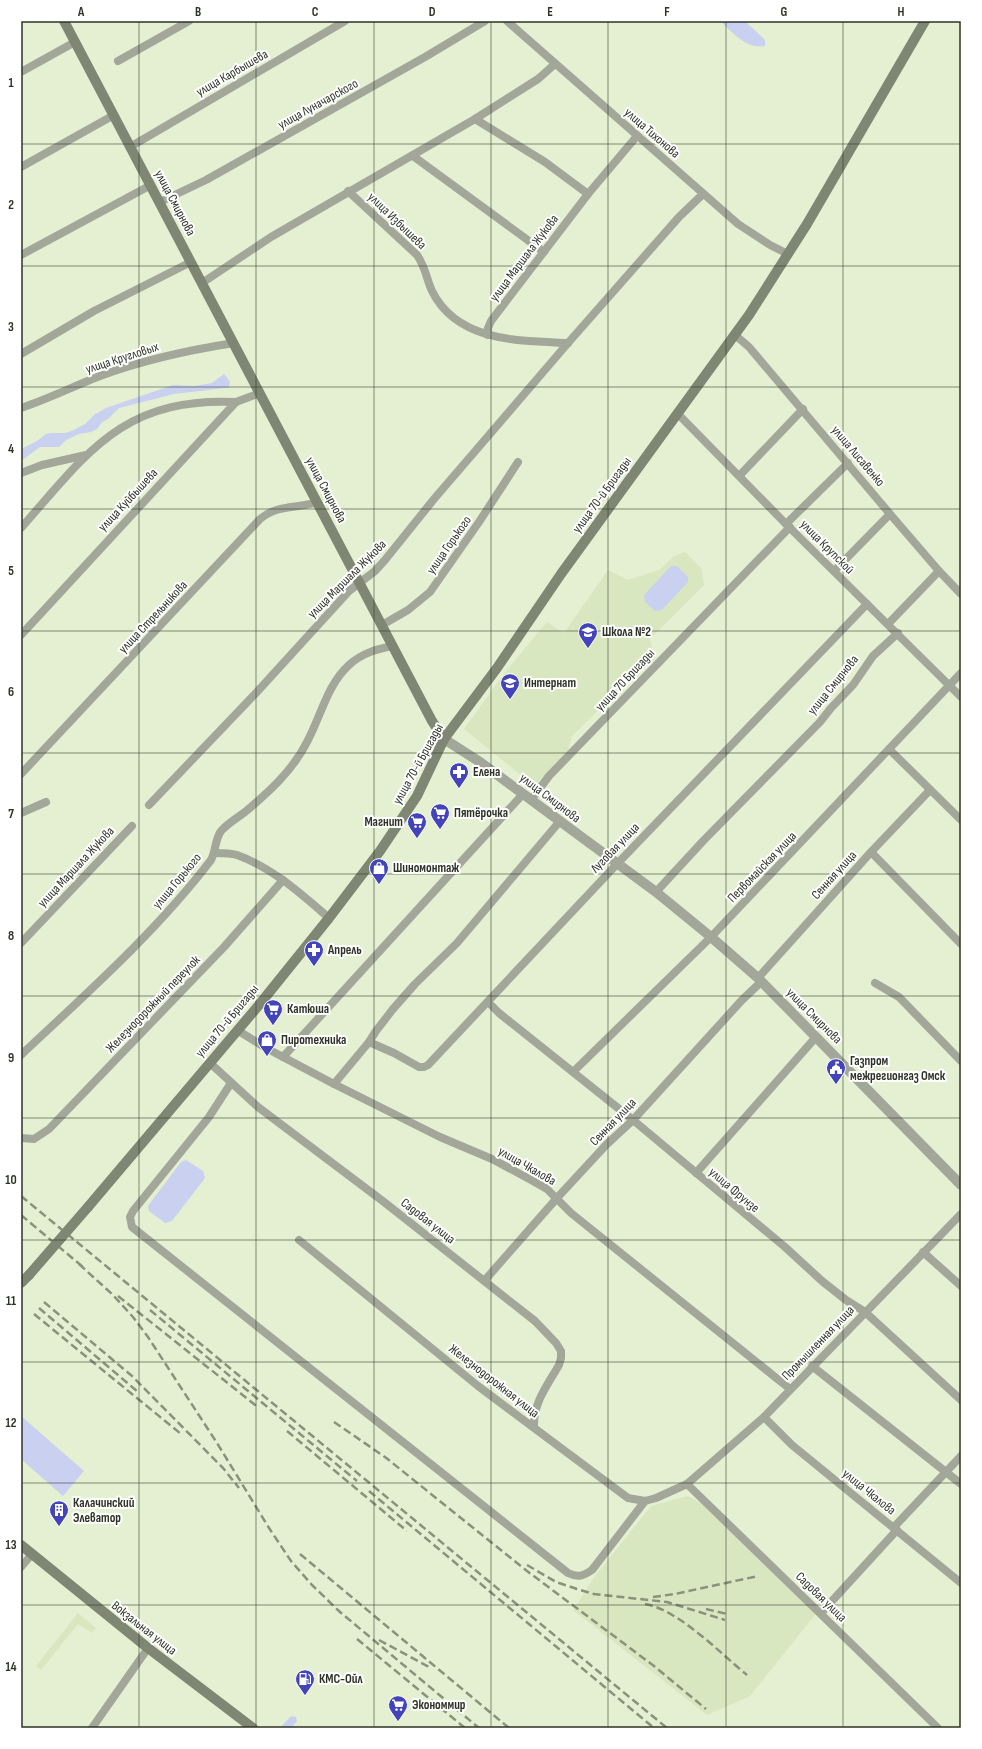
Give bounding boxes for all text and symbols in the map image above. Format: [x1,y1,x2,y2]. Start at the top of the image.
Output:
text: A [77,4,85,20]
text: B [195,4,201,20]
text: C [312,4,319,20]
text: D [429,4,436,20]
text: E [547,4,553,20]
text: F [664,4,670,20]
text: G [781,4,788,20]
text: H [898,4,905,20]
street label: улица Карбышева [193,46,271,100]
text: 1 [8,75,14,91]
street label: улица Луначарского [275,75,361,133]
street label: улица Тихонова [621,104,683,162]
street label: улица Смирнова [151,167,199,239]
street label: улица Избышева [364,189,430,253]
text: 2 [8,197,14,213]
street label: улица Маршала Жукова [486,211,562,305]
text: 3 [8,319,14,335]
street label: улица Кругловых [83,339,161,377]
street label: улица Лисавенко [828,422,888,490]
text: 4 [8,441,14,457]
street label: улица Смирнова [302,454,350,526]
street label: улица 70-й Бригады [569,454,635,536]
street label: улица Куйбышева [95,465,161,535]
street label: улица Горького [423,513,475,577]
street label: улица Крупской [797,517,857,577]
street label: улица Маршала Жукова [304,536,390,622]
text: 5 [8,563,14,579]
street label: улица Стрельникова [115,577,191,657]
school or university icon: Школа №2 [577,621,599,649]
place label: Школа №2 [602,624,651,640]
street label: улица 70 Бригады [592,645,658,715]
street label: улица Смирнова [804,652,862,718]
school or university icon: Интернат [499,672,521,700]
place label: Интернат [524,675,576,691]
text: 6 [8,684,14,700]
street label: улица 70-й Бригады [389,721,447,807]
pharmacy icon: Елена [448,761,470,789]
place label: Елена [473,764,500,780]
street label: улица Смирнова [516,770,584,826]
supermarket icon: Пятёрочка [429,802,451,830]
place label: Пятёрочка [454,805,508,821]
text: 7 [8,806,14,822]
supermarket icon: Магнит [406,811,428,839]
place label: Магнит [364,814,403,830]
street label: Луговая улица [587,820,643,877]
street label: улица Маршала Жукова [34,823,118,911]
street label: Первомайская улица [724,828,800,906]
street label: Сенная улица [808,847,860,903]
street label: улица Горького [149,850,205,912]
shop icon: Шиномонтаж [368,857,390,885]
place label: Шиномонтаж [393,860,459,876]
text: 8 [8,928,14,944]
pharmacy icon: Апрель [303,939,325,967]
place label: Апрель [327,942,362,958]
street label: Железнодорожный переулок [102,952,204,1056]
street label: улица 70-й Бригады [192,981,262,1061]
street label: улица Смирнова [783,985,845,1047]
supermarket icon: Катюша [262,998,284,1026]
place label: Катюша [287,1001,329,1017]
shop icon: Пиротехника [256,1029,278,1057]
place label: Пиротехника [281,1032,346,1048]
text: 9 [8,1050,14,1066]
place label: Газпром межрегионгаз Омск [850,1053,946,1084]
public building icon: Газпром межрегионгаз Омск [825,1057,847,1085]
street label: Сенная улица [586,1095,640,1149]
street label: улица Чкалова [495,1143,559,1189]
street label: улица Фрунзе [705,1164,763,1216]
text: 10 [5,1172,17,1188]
street label: Садовая улица [398,1195,458,1247]
text: 11 [6,1293,16,1309]
street label: Промышленная улица [778,1302,858,1384]
street label: Железнодорожная улица [446,1341,542,1421]
text: 12 [6,1415,17,1431]
street label: улица Чкалова [839,1466,899,1518]
place label: Калачинский Элеватор [73,1495,135,1526]
building icon: Калачинский Элеватор [48,1499,70,1527]
text: 13 [6,1537,17,1553]
street label: Садовая улица [792,1569,850,1625]
street label: Вокзальная улица [108,1598,180,1658]
text: 14 [5,1659,17,1675]
fuel station icon: КМС-Ойл [294,1668,316,1696]
place label: КМС-Ойл [319,1671,364,1687]
supermarket icon: Экономмир [387,1694,409,1722]
place label: Экономмир [412,1697,466,1713]

